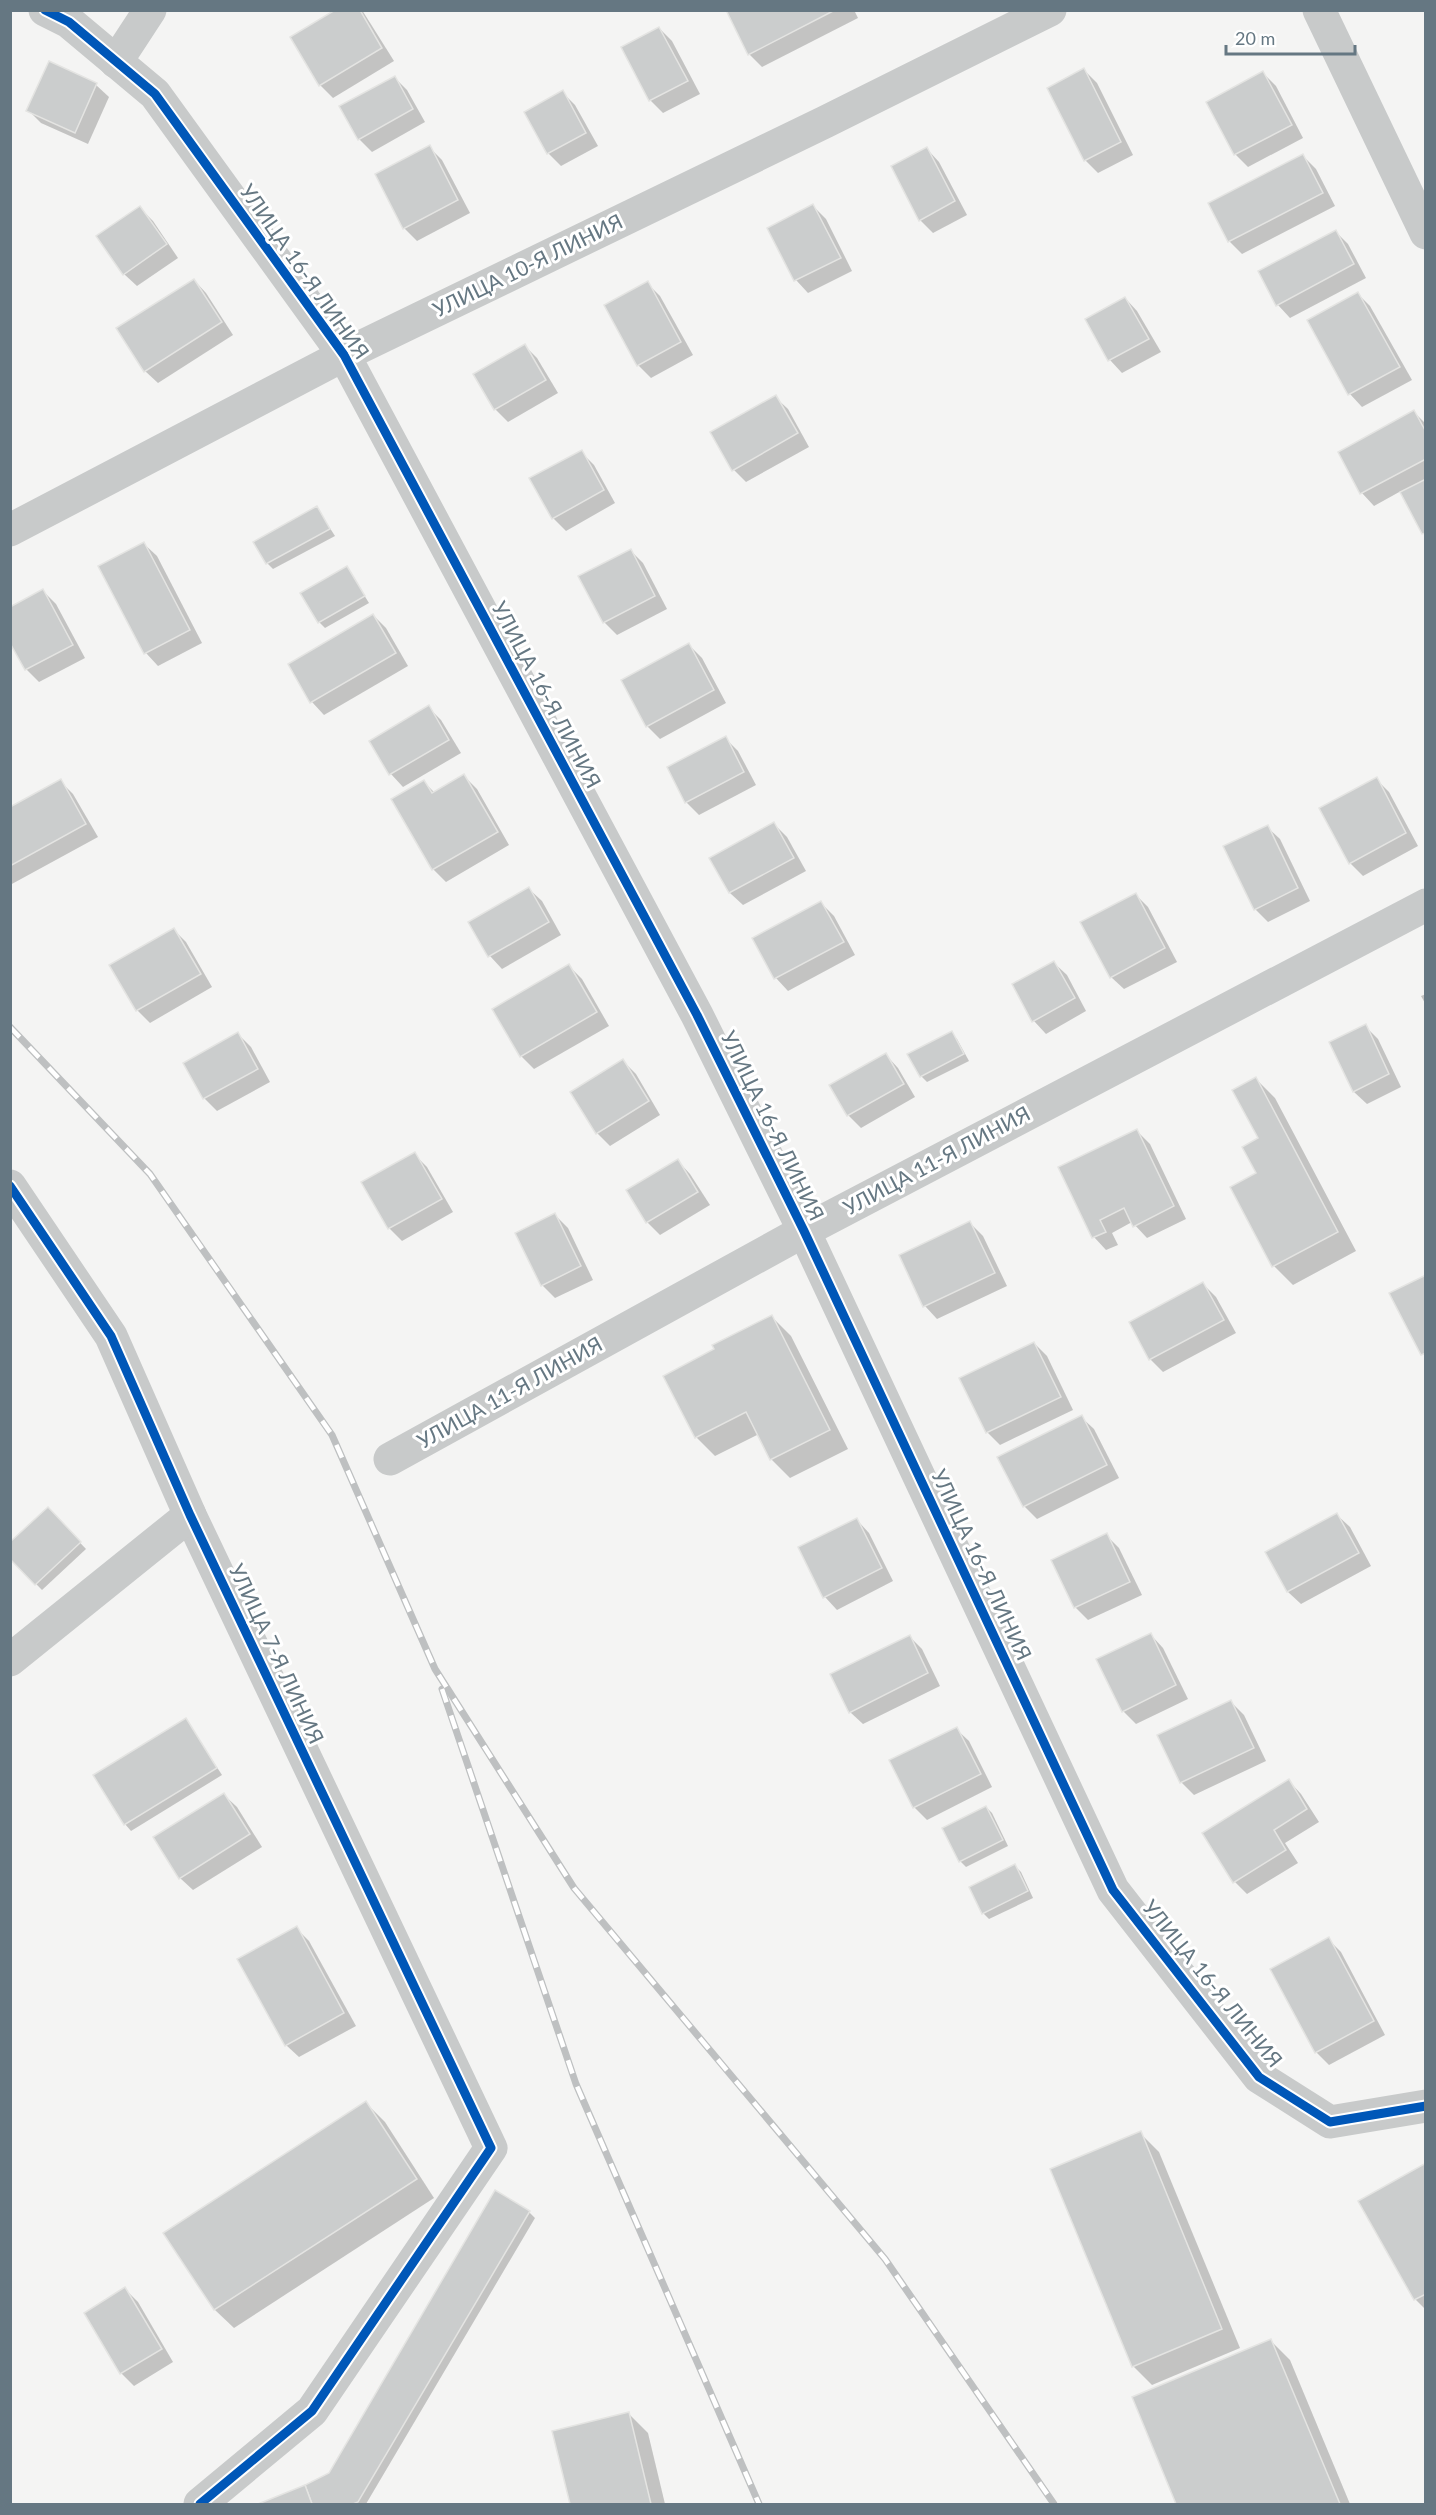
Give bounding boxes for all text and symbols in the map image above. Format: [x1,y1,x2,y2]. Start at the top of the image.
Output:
scale bar [1226,18,1355,56]
text: 20 m [1235,27,1275,49]
street label: УЛИЦА 16-Я ЛИНИЯ [235,179,375,363]
street label: УЛИЦА 10-Я ЛИНИЯ [428,208,626,321]
street label: УЛИЦА 16-Я ЛИНИЯ [487,597,607,792]
street label: УЛИЦА 16-Я ЛИНИЯ [717,1026,830,1224]
street label: УЛИЦА 11-Я ЛИНИЯ [839,1100,1034,1220]
street label: УЛИЦА 11-Я ЛИНИЯ [412,1330,606,1453]
street label: УЛИЦА 16-Я ЛИНИЯ [927,1465,1038,1664]
street label: УЛИЦА 7-Я ЛИНИЯ [225,1559,330,1747]
street label: УЛИЦА 16-Я ЛИНИЯ [1138,1894,1288,2072]

